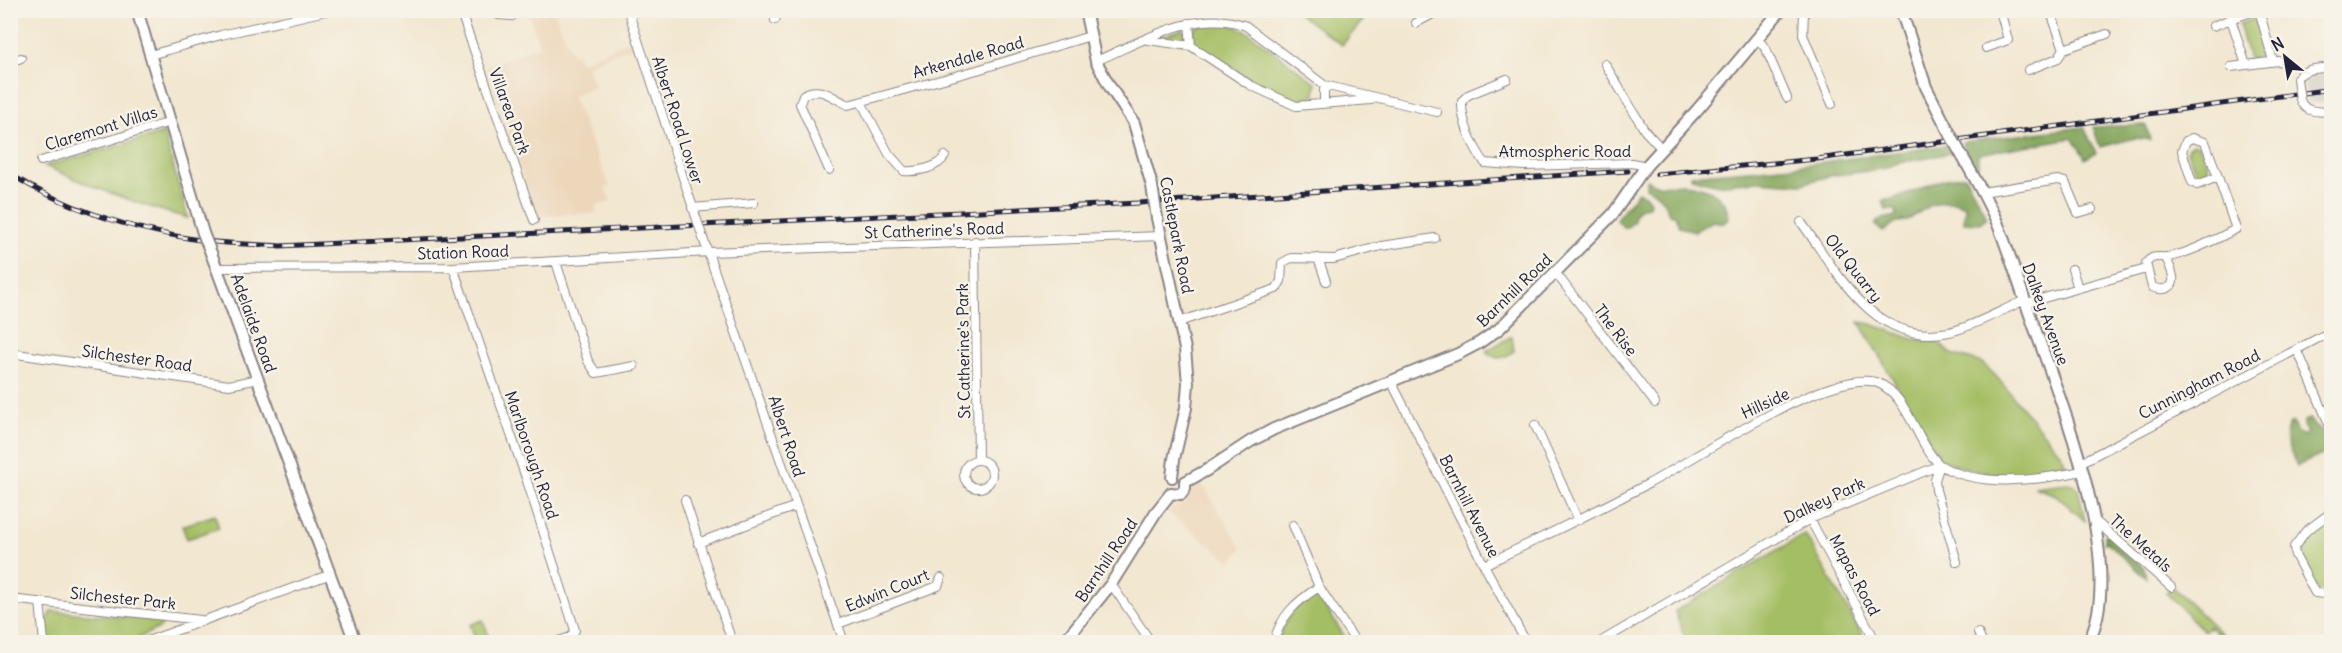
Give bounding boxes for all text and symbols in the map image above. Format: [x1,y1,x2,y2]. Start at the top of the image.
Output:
north arrow [2255,27,2315,87]
street label: Arkendale Road [910,32,1026,82]
text: N [2268,33,2287,55]
street label: Albert Road Lower [648,53,708,187]
street label: Villarea Park [485,65,535,157]
street label: Claremont Villas [42,101,160,155]
street label: Atmospheric Road [1499,141,1631,161]
street label: Castlepark Road [1156,175,1198,295]
street label: St Catherine's Road [864,218,1004,242]
street label: Old Quarry [1821,230,1887,306]
street label: Station Road [417,240,509,264]
street label: Barnhill Road [1472,249,1556,331]
street label: Dalkey Avenue [2018,260,2074,368]
street label: Adelaide Road [227,271,281,375]
street label: St Catherine's Park [952,283,974,419]
street label: The Rise [1590,300,1642,360]
street label: Silchester Road [81,340,193,376]
street label: Cunningham Road [2135,345,2263,423]
street label: Hillside [1738,383,1792,423]
street label: Marlborough Road [501,388,563,522]
street label: Albert Road [764,393,810,479]
street label: Barnhill Avenue [1435,451,1505,561]
street label: Dalkey Park [1780,473,1868,527]
street label: The Metals [2106,510,2176,576]
street label: Barnhill Road [1071,514,1141,606]
street label: Mapas Road [1825,531,1885,619]
street label: Edwin Court [842,564,932,616]
street label: Silchester Park [69,582,177,614]

